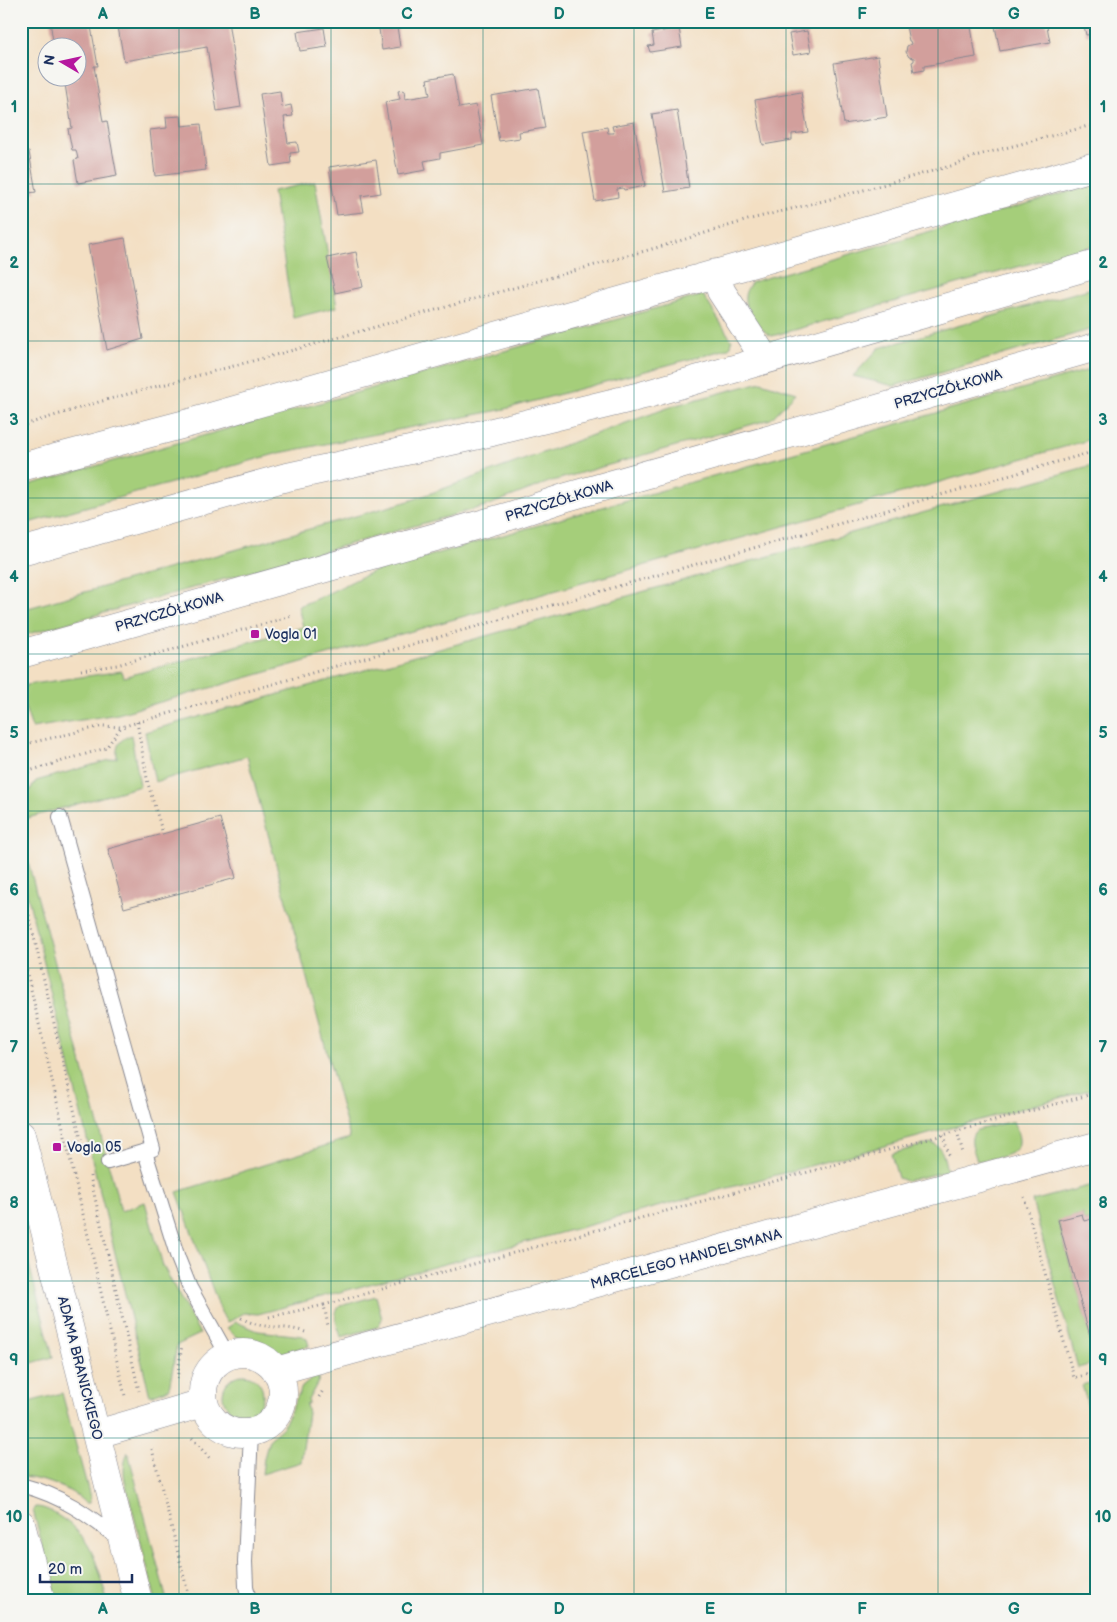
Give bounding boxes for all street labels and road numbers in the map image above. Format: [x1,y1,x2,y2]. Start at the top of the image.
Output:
street label: PRZYCZÓŁKOWA [892,364,1004,413]
street label: PRZYCZÓŁKOWA [503,476,615,525]
street label: PRZYCZÓŁKOWA [113,587,225,636]
street label: MARCELEGO HANDELSMANA [589,1225,784,1293]
street label: ADAMA BRANICKIEGO [54,1294,106,1442]

